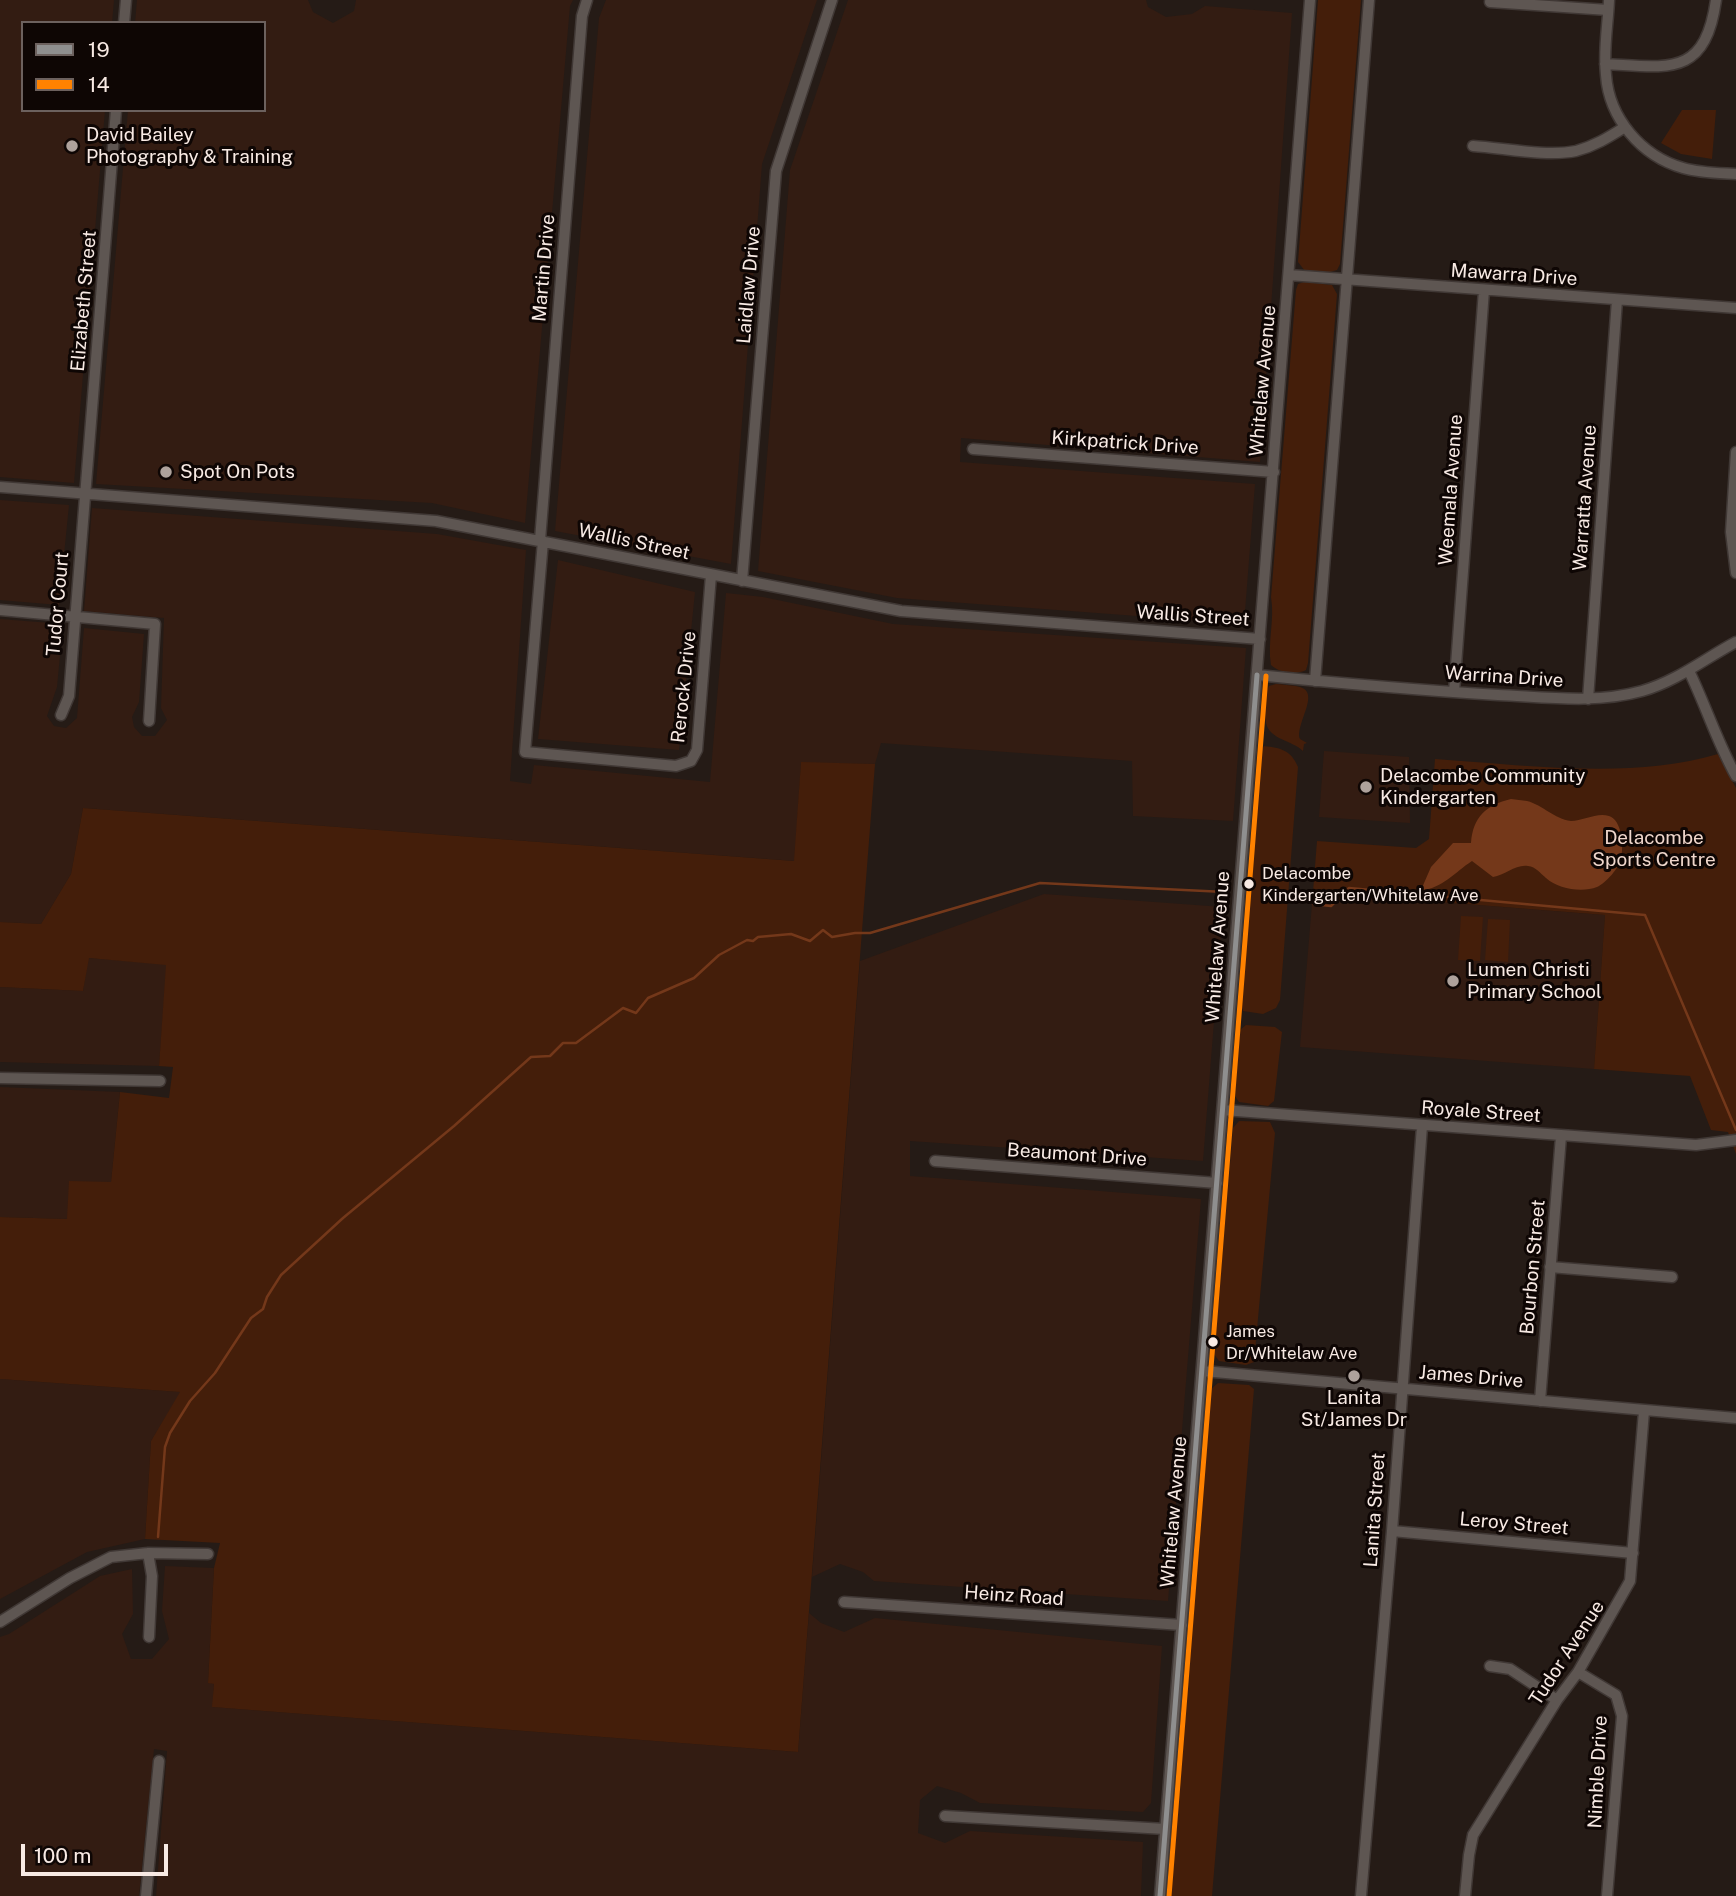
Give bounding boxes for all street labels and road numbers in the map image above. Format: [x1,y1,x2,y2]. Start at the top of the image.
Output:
street label: Martin Drive [528,213,560,323]
street label: Laidlaw Drive [732,225,766,345]
street label: Elizabeth Street [66,229,102,373]
street label: Mawarra Drive [1450,259,1578,291]
street label: Whitelaw Avenue [1245,304,1281,458]
street label: Weemala Avenue [1434,414,1468,566]
street label: Warratta Avenue [1569,424,1601,572]
street label: Kirkpatrick Drive [1051,426,1199,460]
street label: Wallis Street [576,519,692,565]
street label: Tudor Court [42,551,74,657]
street label: Wallis Street [1136,601,1250,631]
street label: Rerock Drive [667,630,701,744]
street label: Warrina Drive [1444,661,1564,693]
street label: Whitelaw Avenue [1201,870,1235,1024]
street label: Royale Street [1420,1096,1542,1128]
street label: Beaumont Drive [1006,1139,1148,1171]
street label: Bourbon Street [1516,1199,1550,1335]
street label: James Drive [1418,1361,1524,1393]
street label: Whitelaw Avenue [1156,1435,1192,1589]
street label: Lanita Street [1360,1452,1390,1568]
street label: Leroy Street [1458,1508,1570,1540]
street label: Heinz Road [963,1581,1065,1611]
street label: Tudor Avenue [1525,1596,1609,1710]
street label: Nimble Drive [1584,1715,1612,1829]

